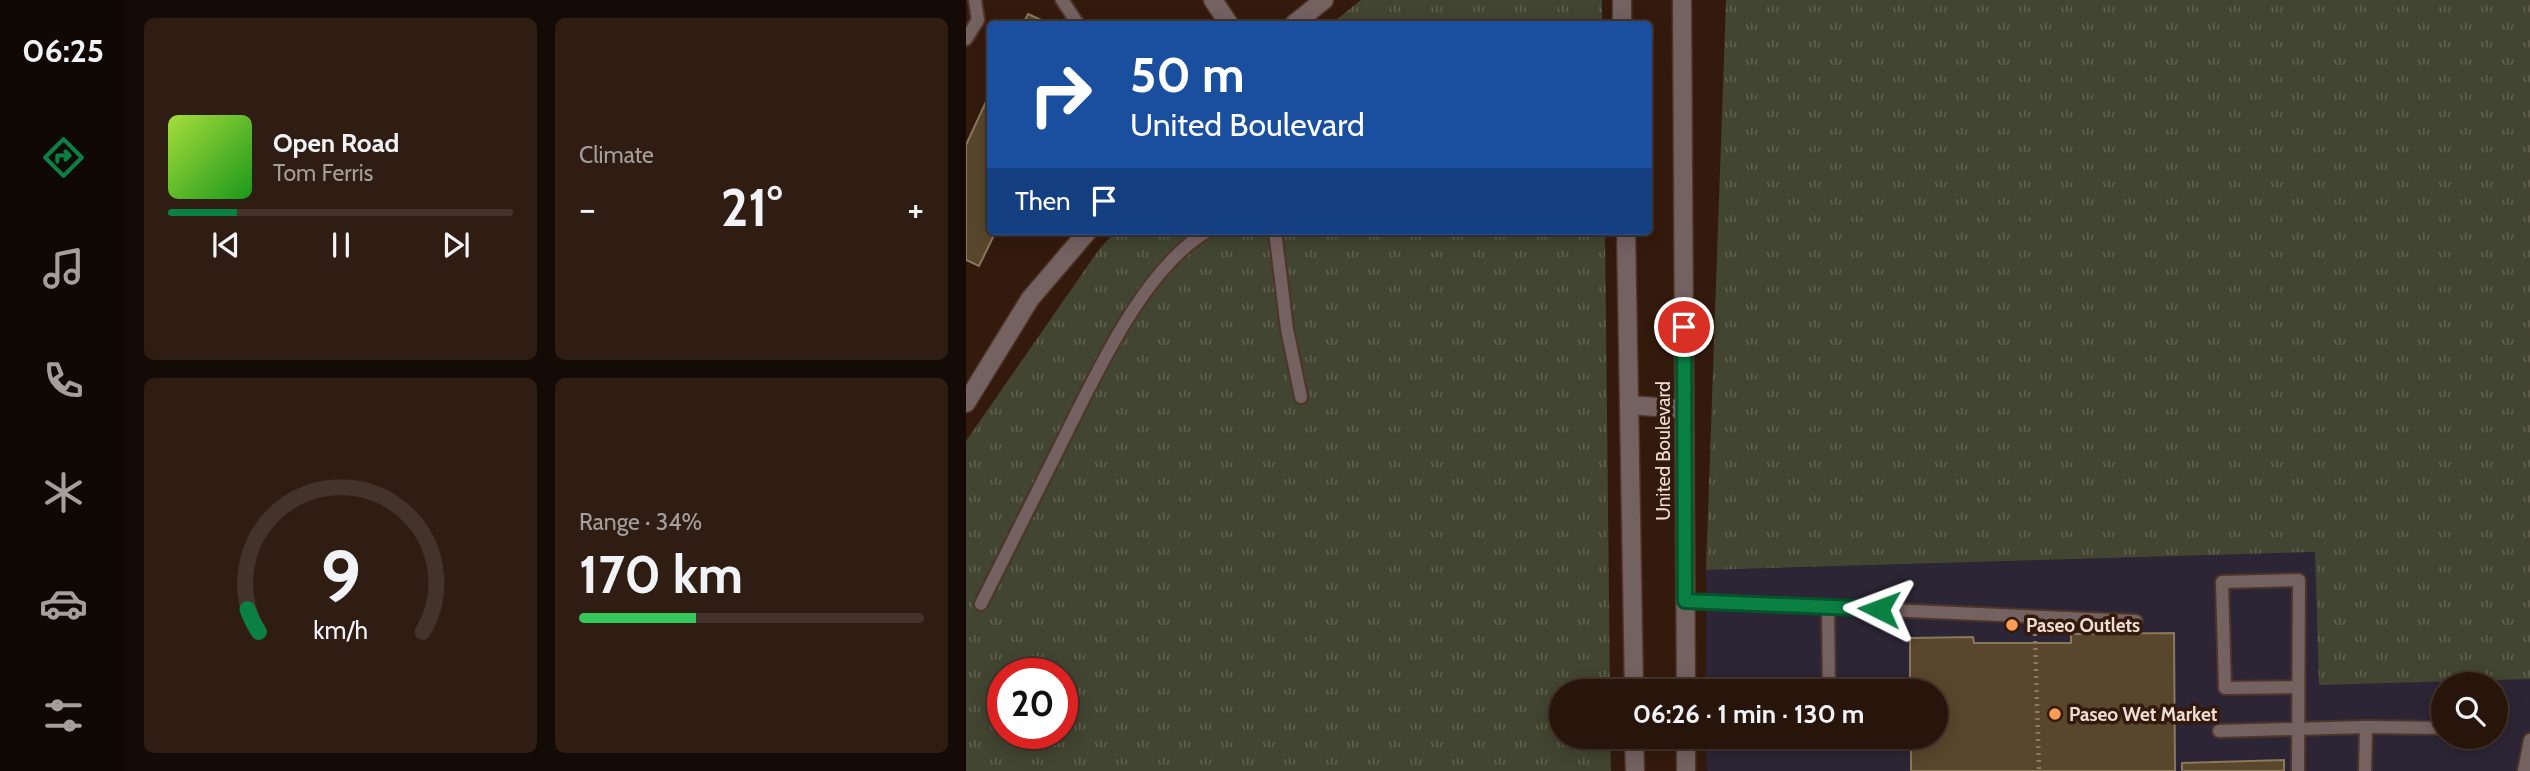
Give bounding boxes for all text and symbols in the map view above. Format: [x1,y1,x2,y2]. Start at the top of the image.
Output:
text: 06:25 [22,31,104,70]
text: 50 m [1130,45,1245,104]
icon: right [1015,49,1106,140]
text: United Boulevard [1130,105,1365,144]
text: Open Road [273,127,399,159]
icon: directions [39,133,88,182]
text: Climate [579,141,654,169]
text: Tom Ferris [273,159,373,187]
text: 21° [721,176,782,239]
icon: arrive [1085,182,1123,220]
text: − [579,185,596,232]
text: + [907,185,924,232]
text: Then [1015,185,1071,217]
icon: previous [207,226,245,264]
icon: pause [322,226,360,264]
icon: next [437,226,475,264]
icon: music [39,244,88,293]
pin [1654,297,1714,357]
icon: arrive [1665,308,1703,346]
icon: phone [39,356,88,405]
street label: United Boulevard [1652,381,1675,521]
icon: climate [39,468,88,517]
text: Range · 34% [579,508,702,536]
text: 9 [320,532,361,620]
text: 170 km [579,543,743,606]
position arrow [1842,572,1916,646]
icon: car [39,579,88,628]
text: km/h [313,614,368,644]
place label: Paseo Outlets [2026,614,2140,637]
marker: Paseo Outlets [2004,617,2020,633]
speed limit sign: 20 [987,658,1078,749]
map controls [2431,672,2508,749]
button: search [2431,672,2508,749]
icon: filters [39,691,88,740]
text: 06:26 · 1 min · 130 m [1633,698,1864,730]
place label: Paseo Wet Market [2069,703,2218,726]
marker: Paseo Wet Market [2047,706,2063,722]

